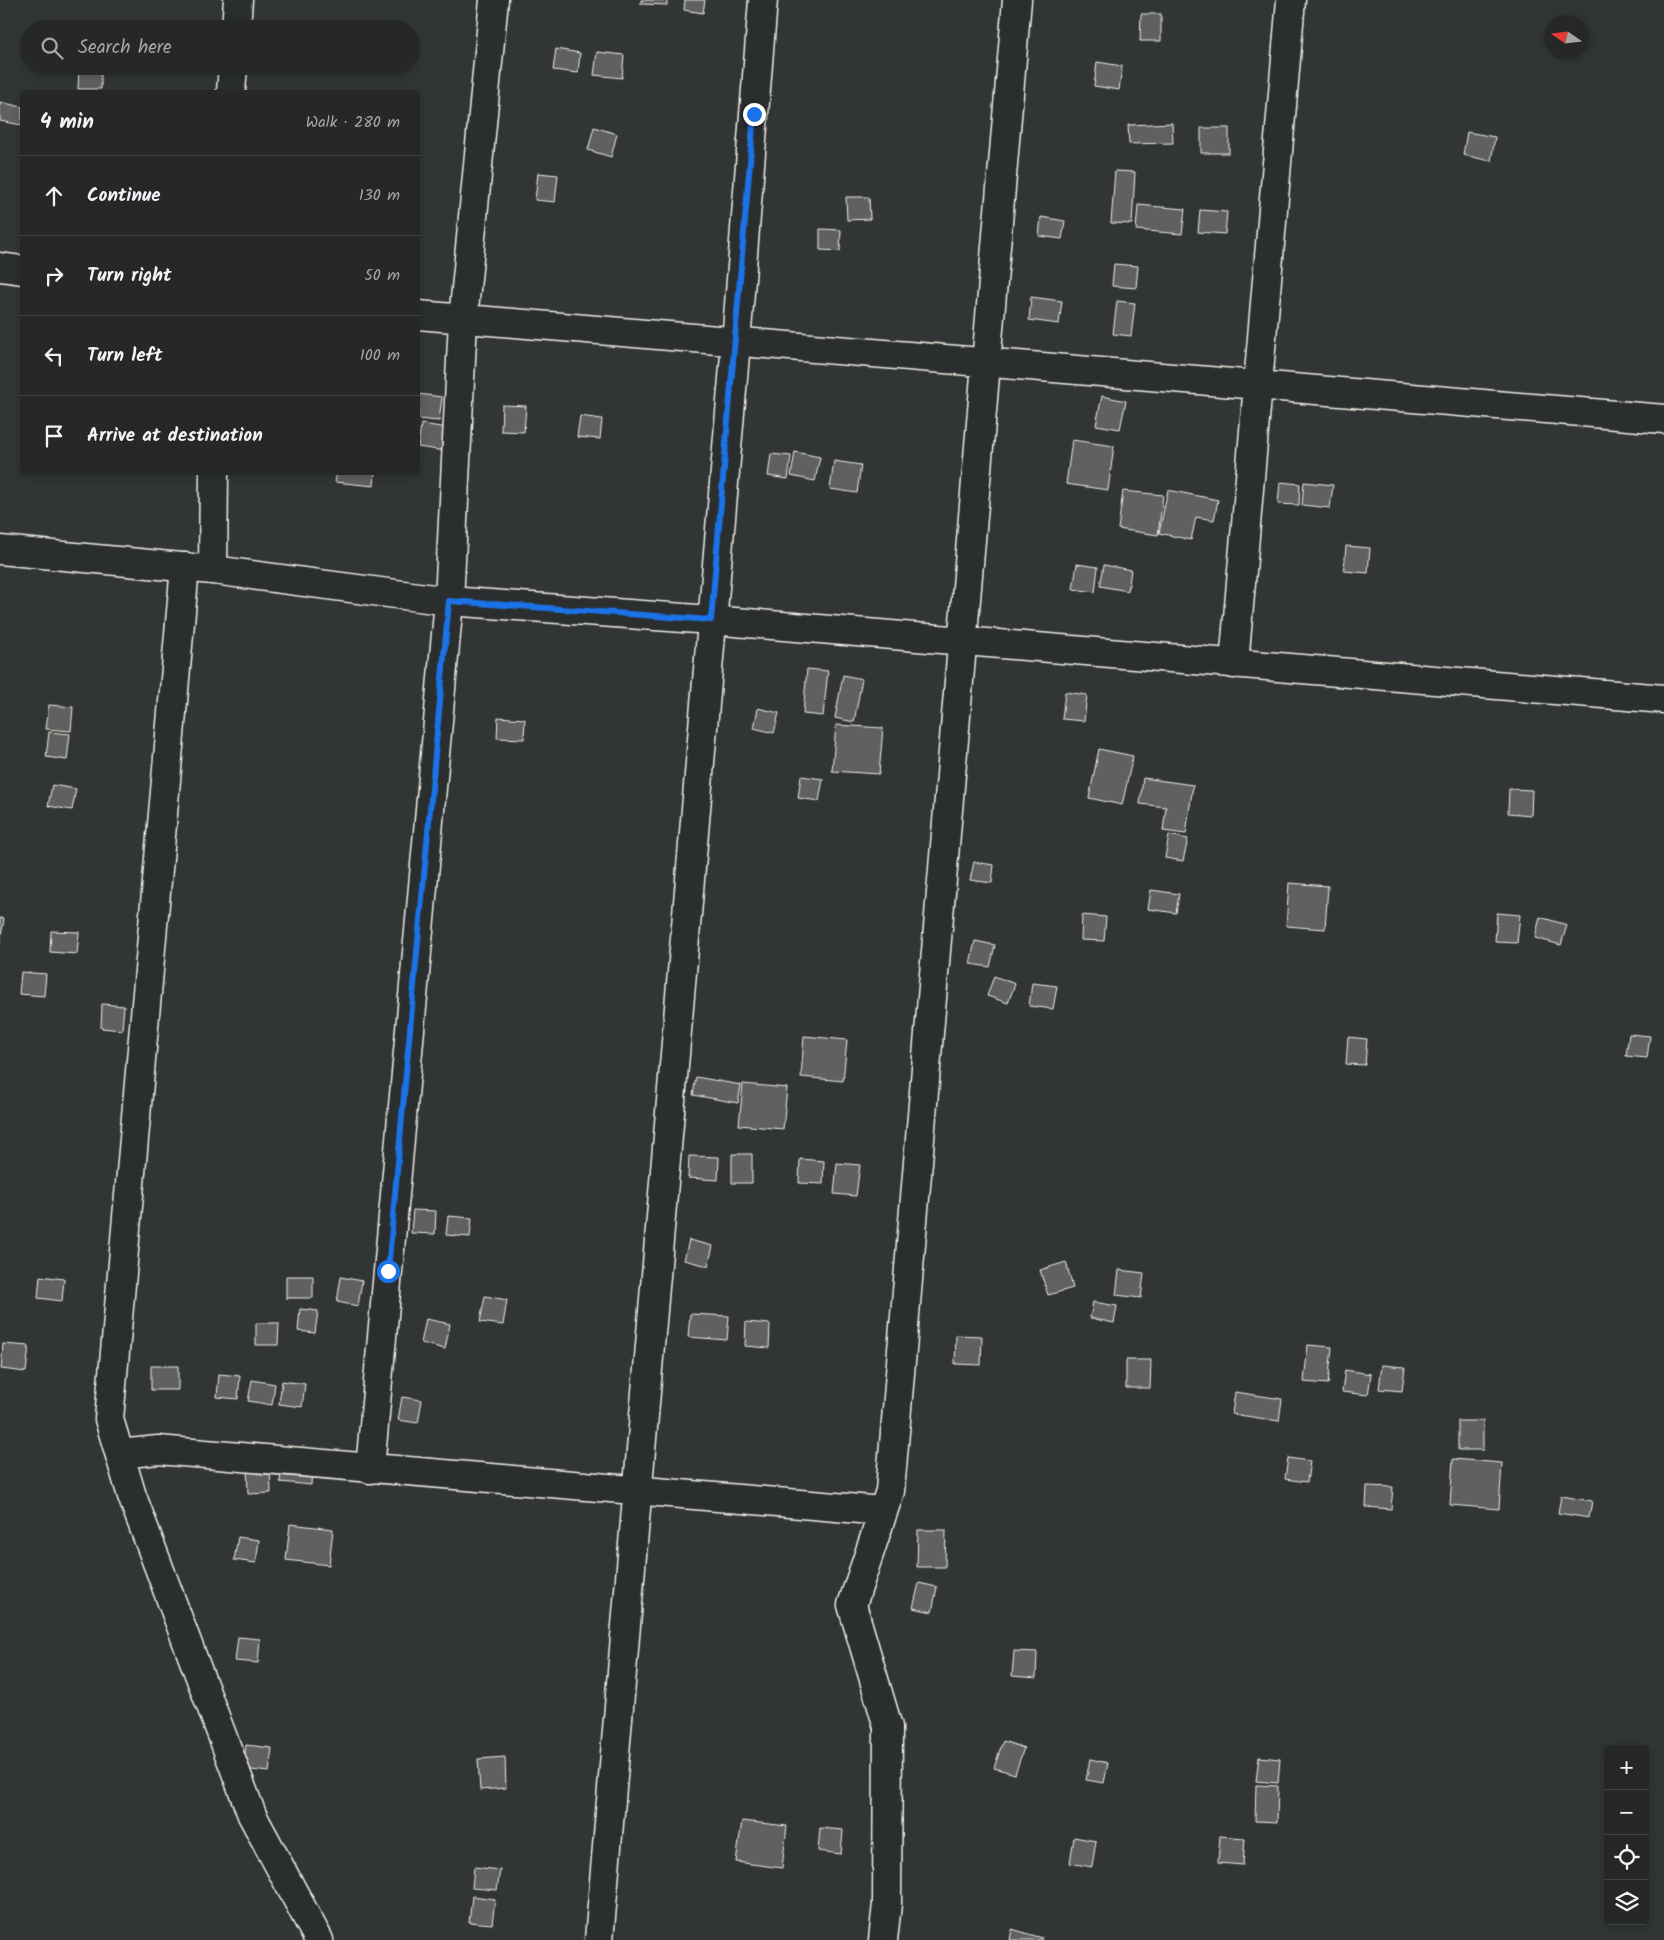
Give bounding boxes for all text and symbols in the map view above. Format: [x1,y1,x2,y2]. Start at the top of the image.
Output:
north arrow [1544,15,1589,60]
search box [20,20,420,75]
text: Search here [78,33,172,63]
icon: search [38,34,66,62]
route end [743,103,766,126]
text: 4 min [40,106,94,139]
text: Walk · 280 m [306,110,400,135]
text: Continue [87,181,160,211]
icon: ahead [40,182,68,210]
text: 130 m [359,183,400,208]
text: Turn right [87,261,172,291]
icon: right [40,262,68,290]
text: 50 m [364,263,400,288]
text: Turn left [87,341,162,371]
icon: left [40,342,68,370]
text: 100 m [360,343,400,368]
text: Arrive at destination [87,421,263,451]
icon: arrive [40,422,68,450]
route start [377,1260,400,1283]
map controls [1604,1745,1649,1925]
button: + [1604,1745,1649,1790]
button: − [1604,1790,1649,1835]
button: locate [1604,1835,1649,1880]
button: layers [1604,1880,1649,1925]

